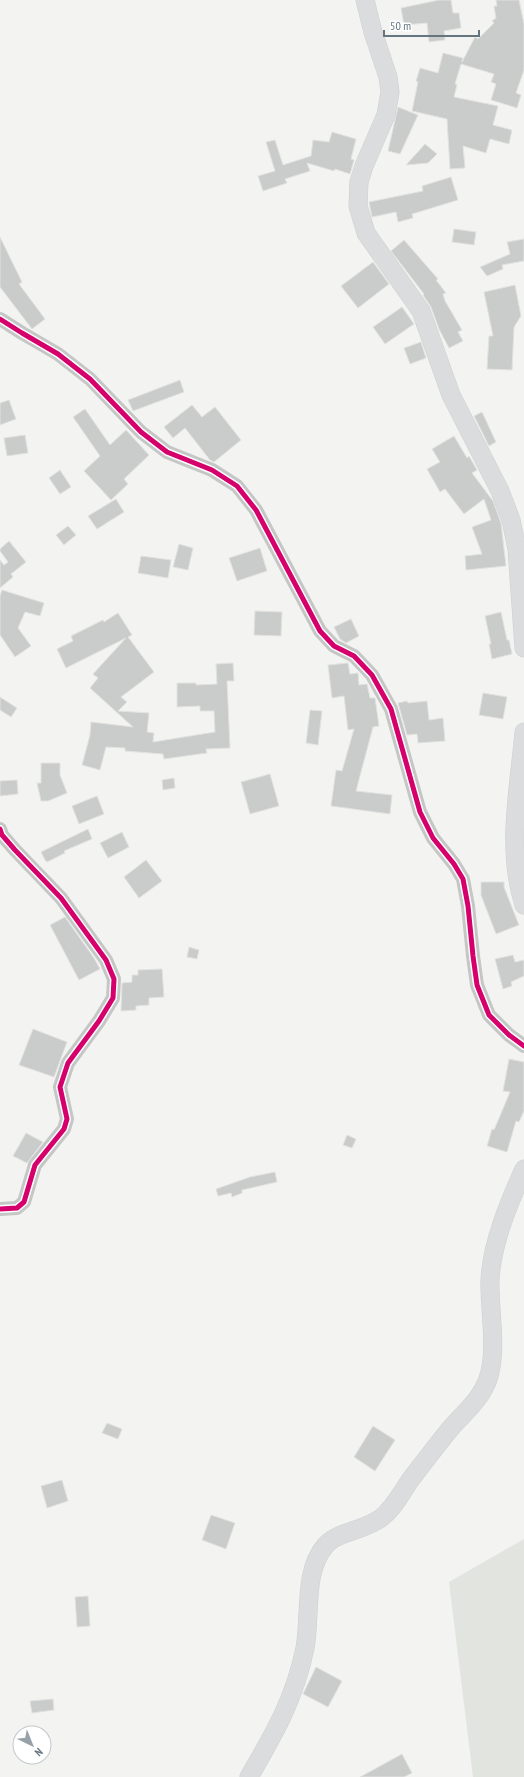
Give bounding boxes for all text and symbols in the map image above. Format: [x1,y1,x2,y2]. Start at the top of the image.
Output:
scale bar [384,12,479,38]
text: 50 m [390,18,411,33]
north arrow [12,1725,52,1765]
text: N [32,1745,46,1759]

